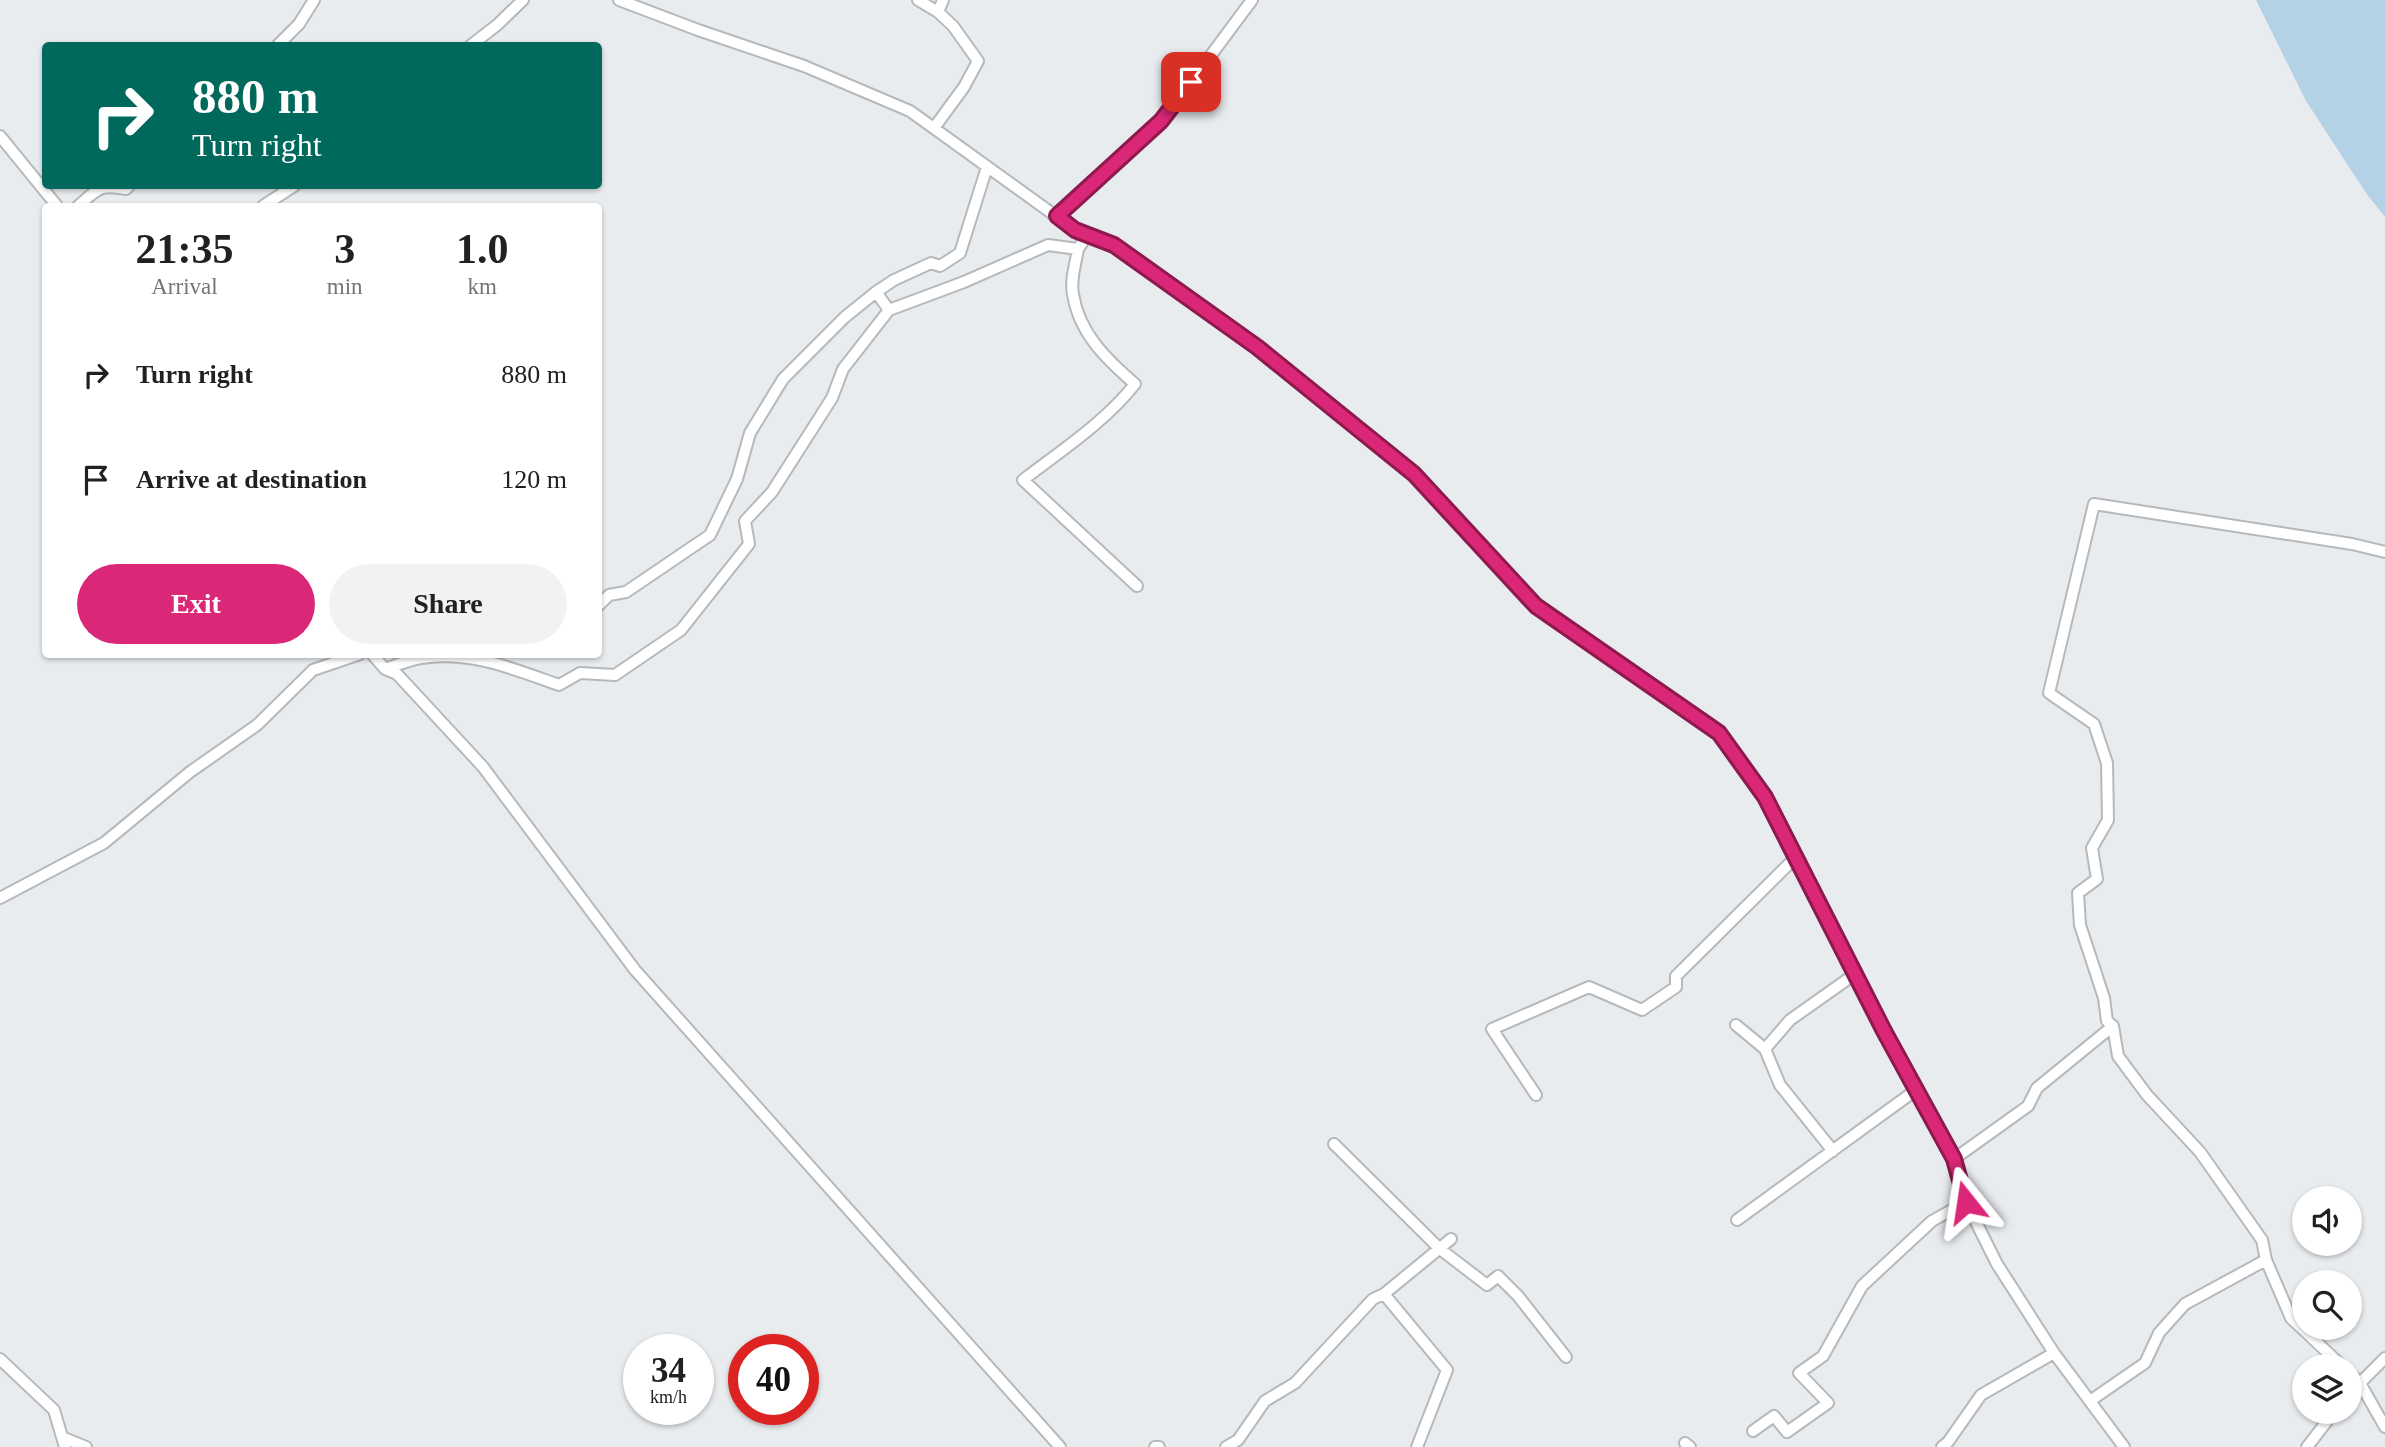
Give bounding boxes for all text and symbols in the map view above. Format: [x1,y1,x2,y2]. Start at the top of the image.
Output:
pin [1161,52,1221,112]
icon: arrive [1172,63,1210,101]
text: 880 m [192,69,319,124]
icon: right [77,70,168,161]
text: Turn right [192,127,322,163]
text: 21:35 [135,226,233,272]
text: 3 [334,226,355,272]
text: 1.0 [456,226,509,272]
text: Arrival [151,274,218,299]
text: min [327,274,363,299]
text: km [468,274,497,299]
icon: right [77,356,115,394]
text: Turn right [136,360,253,389]
text: 880 m [501,360,567,389]
icon: arrive [77,461,115,499]
text: Arrive at destination [136,465,367,494]
text: 120 m [501,465,567,494]
button: Exit [77,564,315,644]
button: Share [329,564,567,644]
position arrow [1929,1165,2003,1239]
map controls [2292,1186,2362,1424]
button: sound [2292,1186,2362,1256]
button: search [2292,1270,2362,1340]
speed limit sign: 40 [728,1334,819,1425]
text: 34 [651,1351,686,1390]
button: layers [2292,1354,2362,1424]
text: km/h [650,1387,687,1407]

